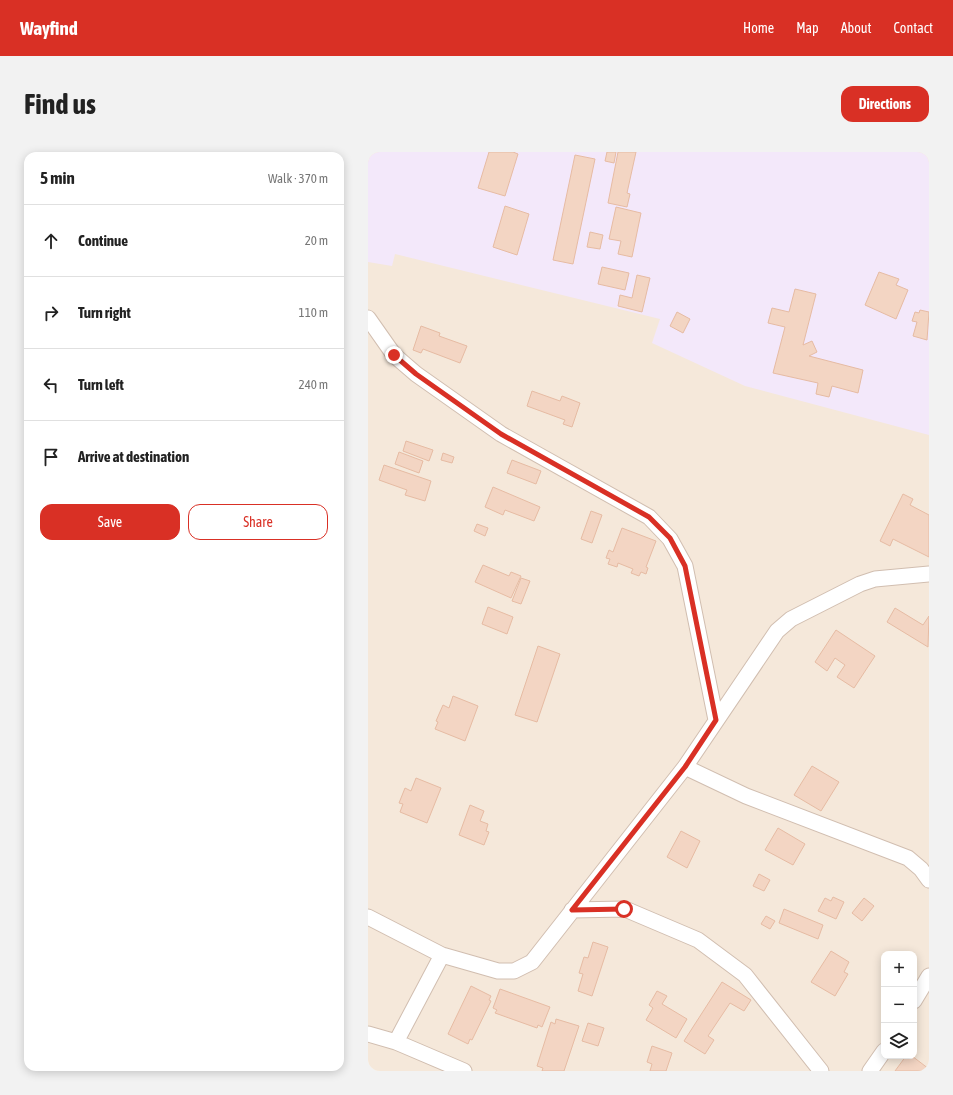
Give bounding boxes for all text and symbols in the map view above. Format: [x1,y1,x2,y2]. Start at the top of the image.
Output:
text: Wayfind [20,17,78,39]
text: Home [743,20,774,36]
text: Map [796,20,819,36]
text: About [841,20,872,36]
text: Contact [894,20,933,36]
button: Directions [841,86,929,122]
text: Find us [24,88,96,120]
text: 5 min [40,168,75,188]
text: Walk · 370 m [268,171,328,186]
icon: ahead [40,230,62,252]
text: Continue [78,232,128,249]
text: 20 m [305,233,328,248]
icon: right [40,302,62,324]
text: Turn right [78,304,131,321]
text: 110 m [299,305,328,320]
route end [385,346,403,364]
icon: left [40,374,62,396]
text: Turn left [78,376,124,393]
text: 240 m [299,377,328,392]
icon: arrive [40,446,62,468]
text: Arrive at destination [78,448,189,465]
button: Save [40,504,180,540]
button: Share [188,504,328,540]
route start [615,900,633,918]
map controls [881,951,917,1059]
button: + [881,951,917,987]
button: − [881,987,917,1023]
button: layers [881,1023,917,1059]

